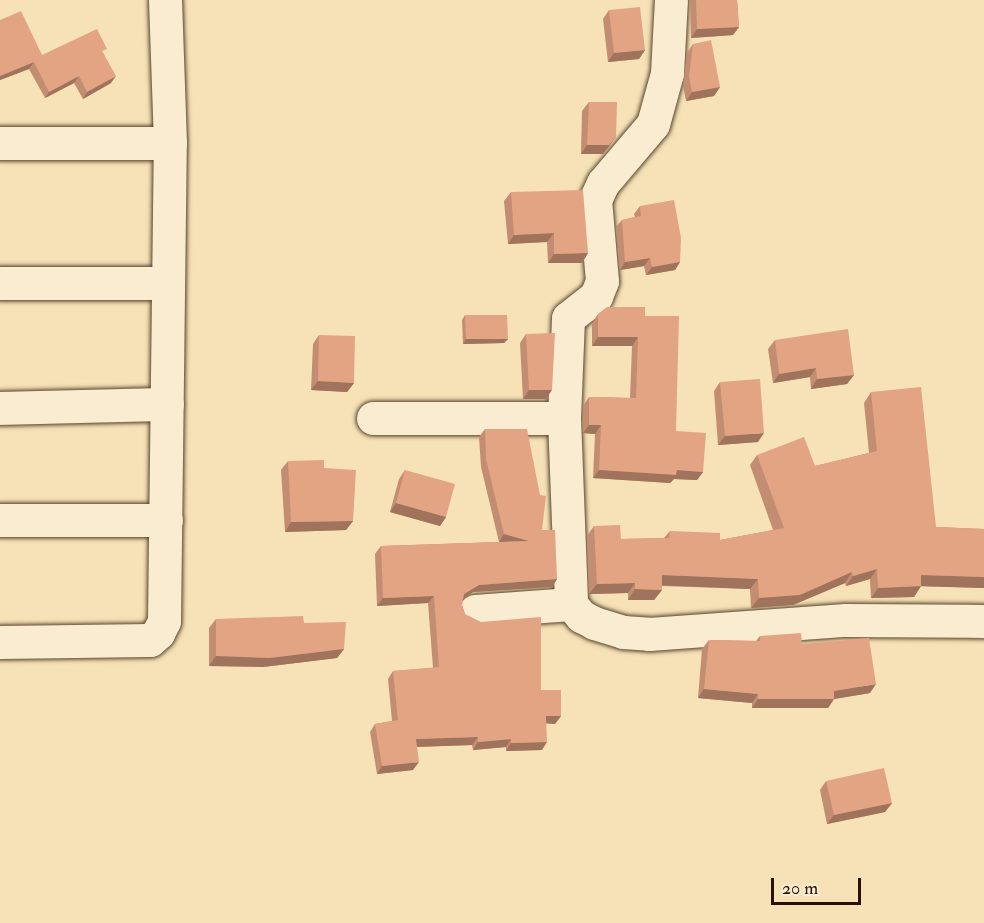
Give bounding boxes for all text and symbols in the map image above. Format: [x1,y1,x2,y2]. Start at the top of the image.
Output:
scale bar [774,866,864,904]
text: 20 m [782,877,818,900]

